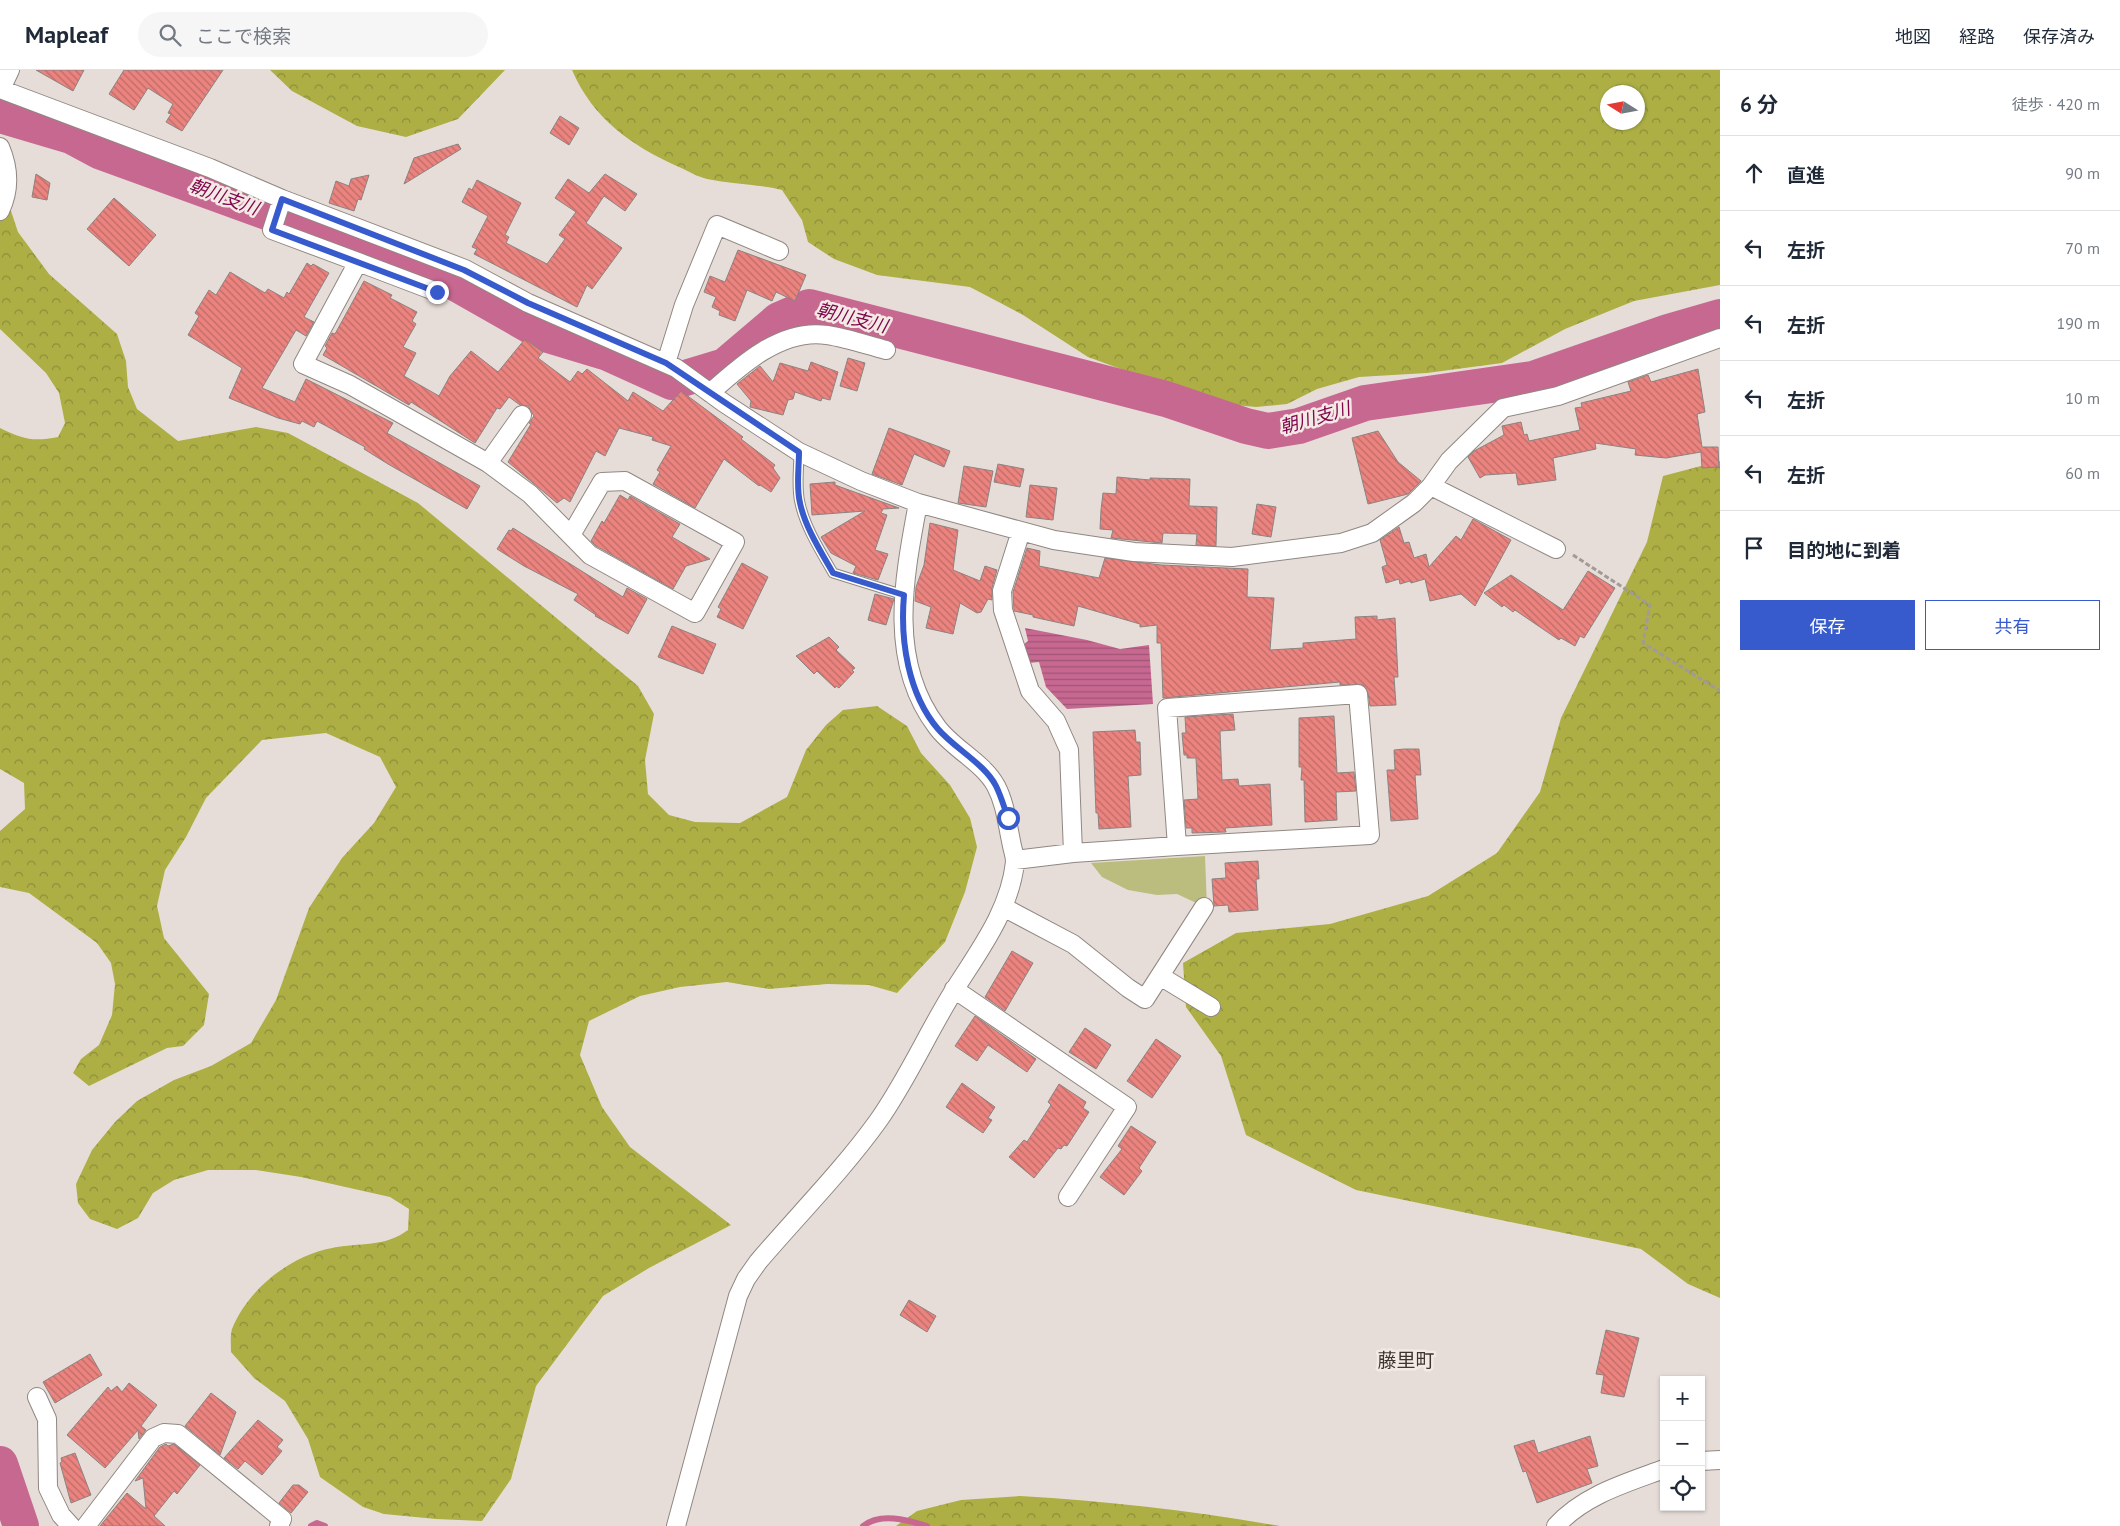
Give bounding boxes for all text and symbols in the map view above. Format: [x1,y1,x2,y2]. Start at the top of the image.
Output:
search box [138,12,488,57]
text: Mapleaf [25,19,108,50]
icon: search [156,21,184,49]
text: ここで検索 [196,24,291,48]
text: 地図 [1895,25,1931,48]
text: 経路 [1959,25,1995,48]
text: 保存済み [2023,25,2095,48]
north arrow [1600,85,1645,130]
text: 6 分 [1740,91,1778,118]
text: 徒歩 · 420 m [2012,94,2100,114]
icon: ahead [1740,159,1768,187]
text: 直進 [1787,163,1825,187]
text: 90 m [2065,163,2100,183]
water label: 朝川支川 [186,173,264,220]
icon: left [1740,234,1768,262]
text: 左折 [1787,238,1825,262]
text: 70 m [2065,238,2100,258]
route end [426,281,449,304]
water label: 朝川支川 [814,298,892,338]
icon: left [1740,309,1768,337]
text: 左折 [1787,313,1825,337]
text: 190 m [2057,313,2100,333]
icon: left [1740,384,1768,412]
text: 左折 [1787,388,1825,412]
text: 10 m [2065,388,2100,408]
water label: 朝川支川 [1277,396,1355,438]
icon: left [1740,459,1768,487]
text: 左折 [1787,463,1825,487]
text: 60 m [2065,463,2100,483]
icon: arrive [1740,534,1768,562]
text: 目的地に到着 [1787,538,1901,562]
button: 保存 [1740,600,1915,650]
button: 共有 [1925,600,2100,650]
route start [997,807,1020,830]
district label: 藤里町 [1377,1348,1435,1372]
map controls [1660,1376,1705,1511]
button: + [1660,1376,1705,1421]
button: − [1660,1421,1705,1466]
button: locate [1660,1466,1705,1511]

